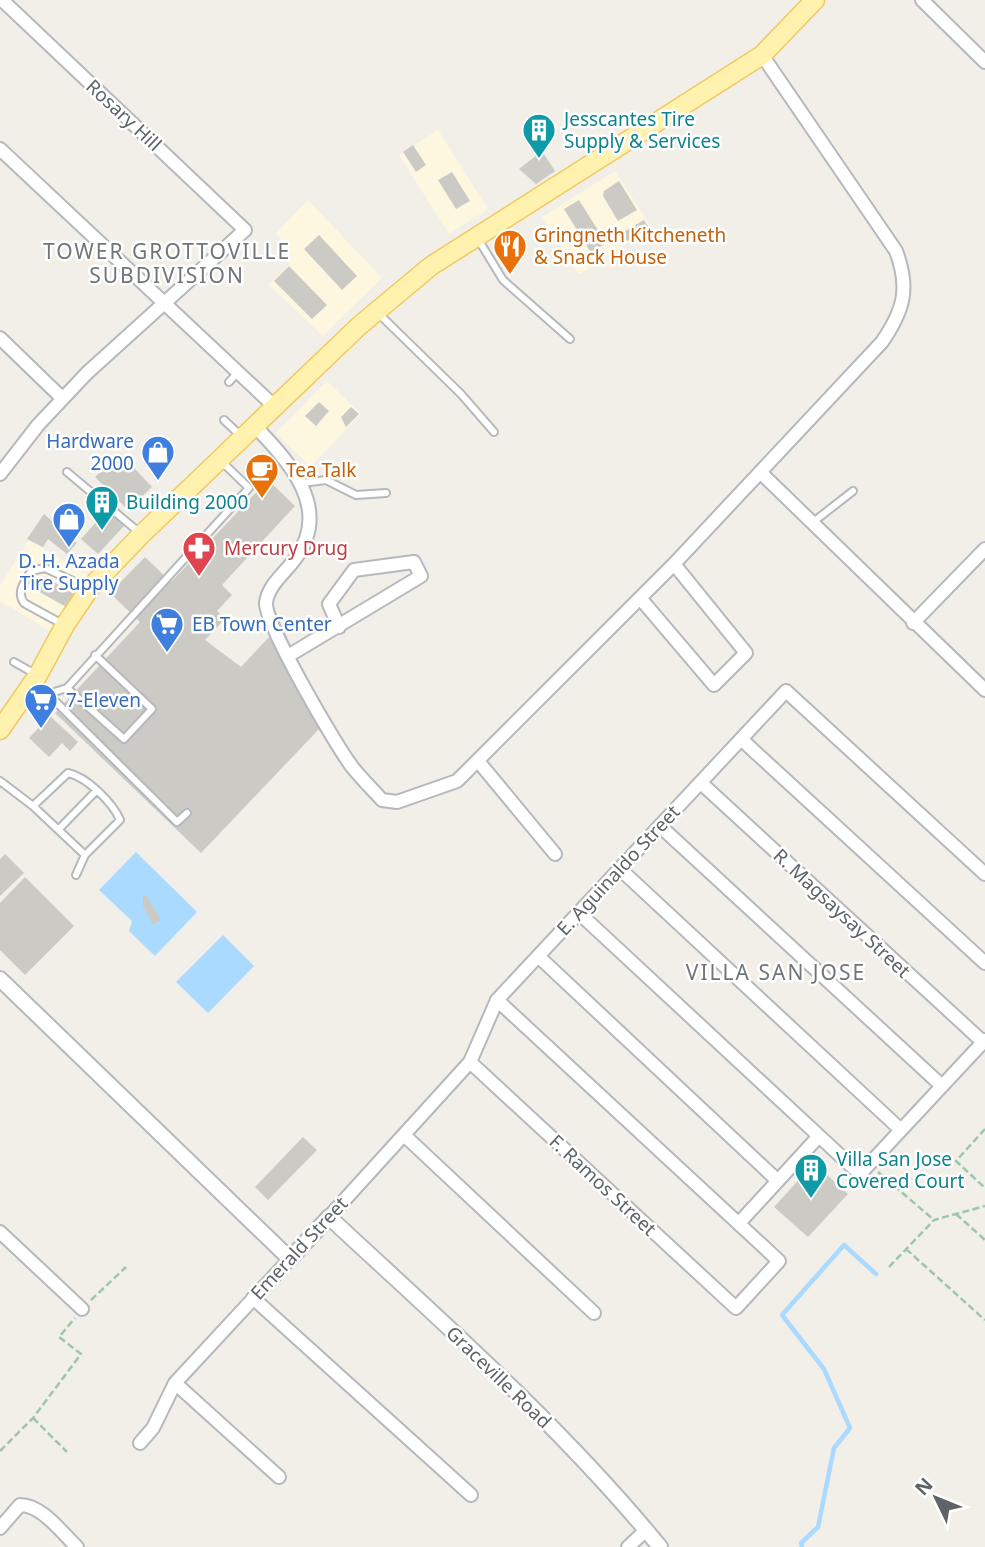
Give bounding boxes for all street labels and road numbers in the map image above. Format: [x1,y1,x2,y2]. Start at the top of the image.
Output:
street label: Rosary Hill [81,73,167,157]
street label: E. Aguinaldo Street [551,799,685,941]
street label: R. Magsaysay Street [768,843,916,983]
street label: F. Ramos Street [544,1129,662,1242]
street label: Emerald Street [245,1191,354,1305]
street label: Graceville Road [441,1320,557,1434]

